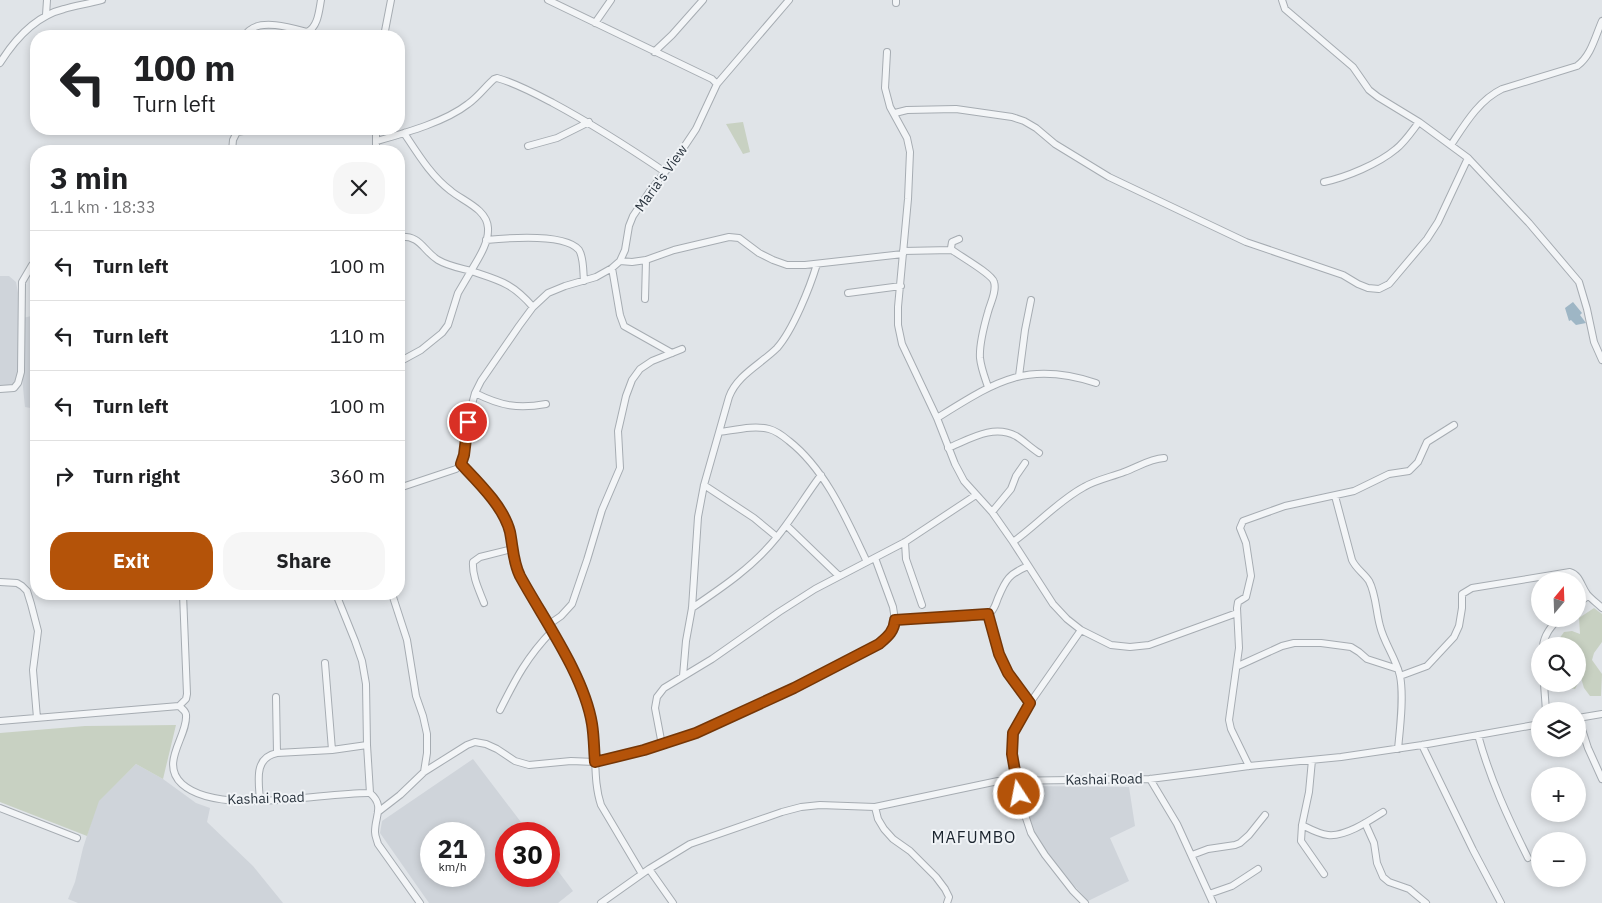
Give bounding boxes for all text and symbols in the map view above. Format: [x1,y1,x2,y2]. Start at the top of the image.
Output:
text: 100 m [133,45,236,91]
icon: left [50,50,115,115]
text: Turn left [133,89,216,118]
street label: Maria's View [631,141,692,215]
text: 3 min [50,158,128,197]
button: close [333,162,385,214]
text: 1.1 km · 18:33 [50,197,156,217]
icon: left [50,252,78,280]
text: Turn left [93,254,169,278]
text: 100 m [330,254,385,278]
icon: left [50,322,78,350]
text: Turn left [93,324,169,348]
text: 110 m [330,324,385,348]
icon: left [50,392,78,420]
text: Turn left [93,394,169,418]
text: 100 m [330,394,385,418]
pin [447,401,489,443]
icon: arrive [454,408,482,436]
icon: right [50,462,78,490]
text: Turn right [93,464,180,488]
text: 360 m [330,464,385,488]
button: Exit [50,532,213,590]
button: Share [223,532,385,590]
north arrow [1531,572,1586,628]
map controls [1531,572,1586,887]
button: search [1531,637,1586,692]
button: layers [1531,702,1586,757]
position arrow [992,767,1044,819]
button: + [1531,767,1586,822]
street label: Kashai Road [1065,769,1143,789]
street label: Kashai Road [227,788,305,808]
speed limit sign: 30 [495,822,560,887]
district label: MAFUMBO [932,827,1016,847]
text: 21 [437,832,468,865]
button: − [1531,832,1586,887]
text: km/h [438,859,467,874]

